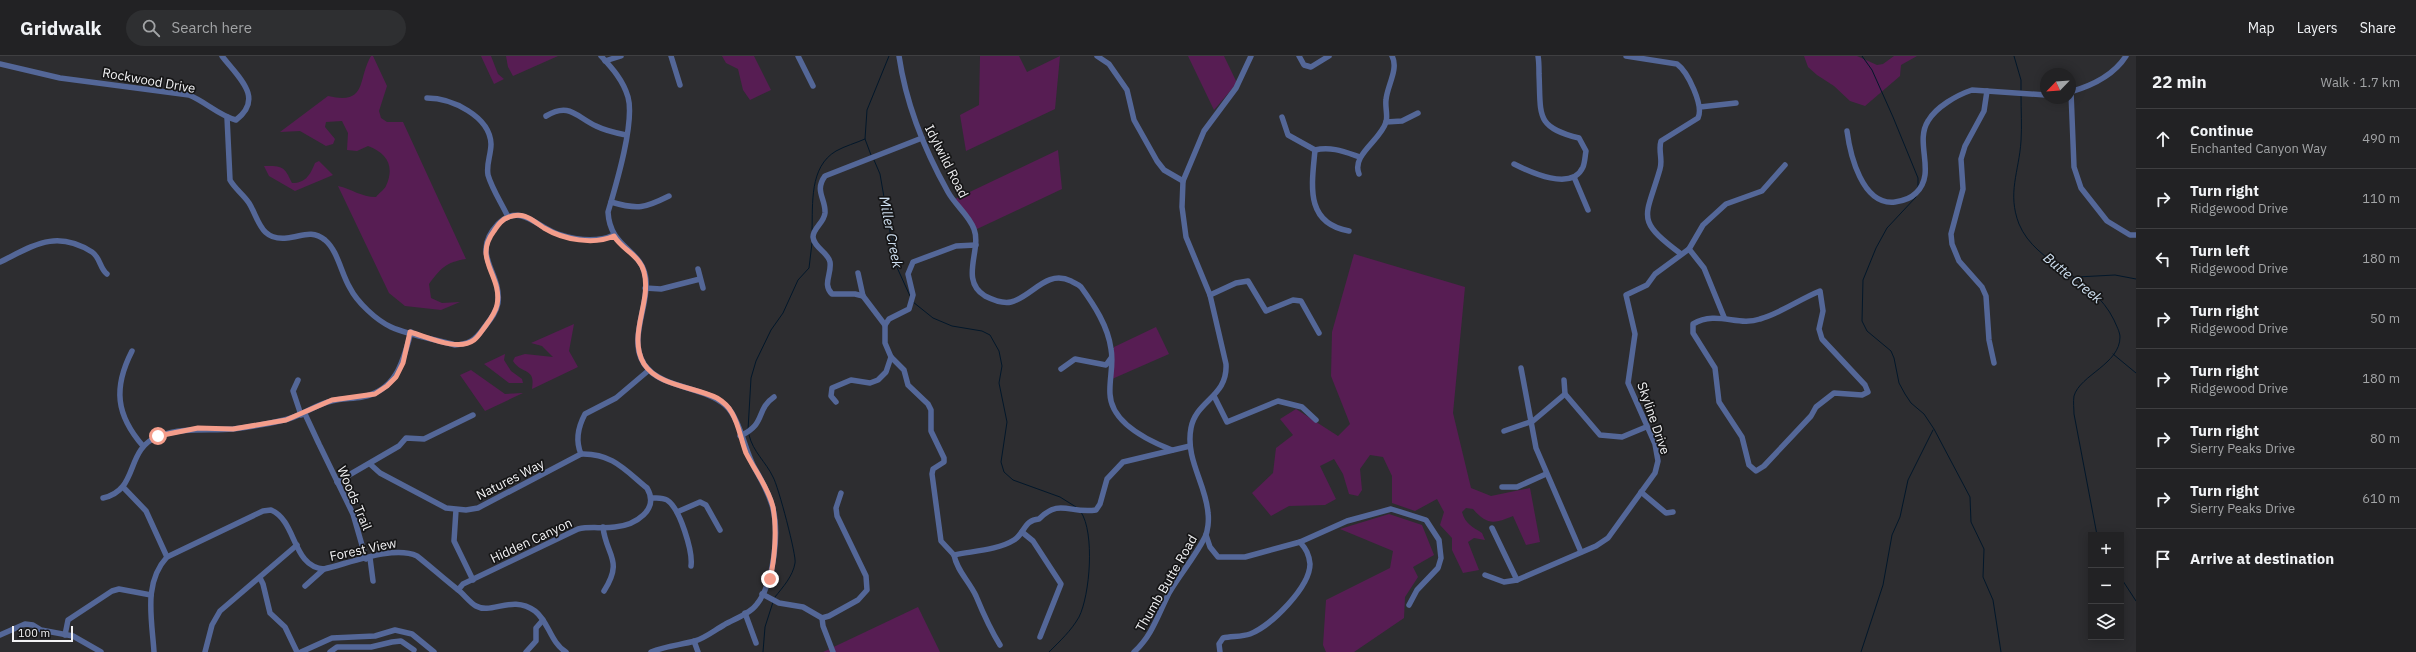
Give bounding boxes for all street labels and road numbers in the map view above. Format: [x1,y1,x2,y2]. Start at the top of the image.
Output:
street label: Rockwood Drive [101,64,197,97]
street label: Idylwild Road [921,122,972,201]
street label: Skyline Drive [1633,380,1674,457]
street label: Natures Way [473,455,548,504]
street label: Woods Trail [333,463,376,533]
street label: Hidden Canyon [488,514,575,567]
street label: Thumb Butte Road [1132,532,1201,635]
street label: Forest View [328,534,398,565]

